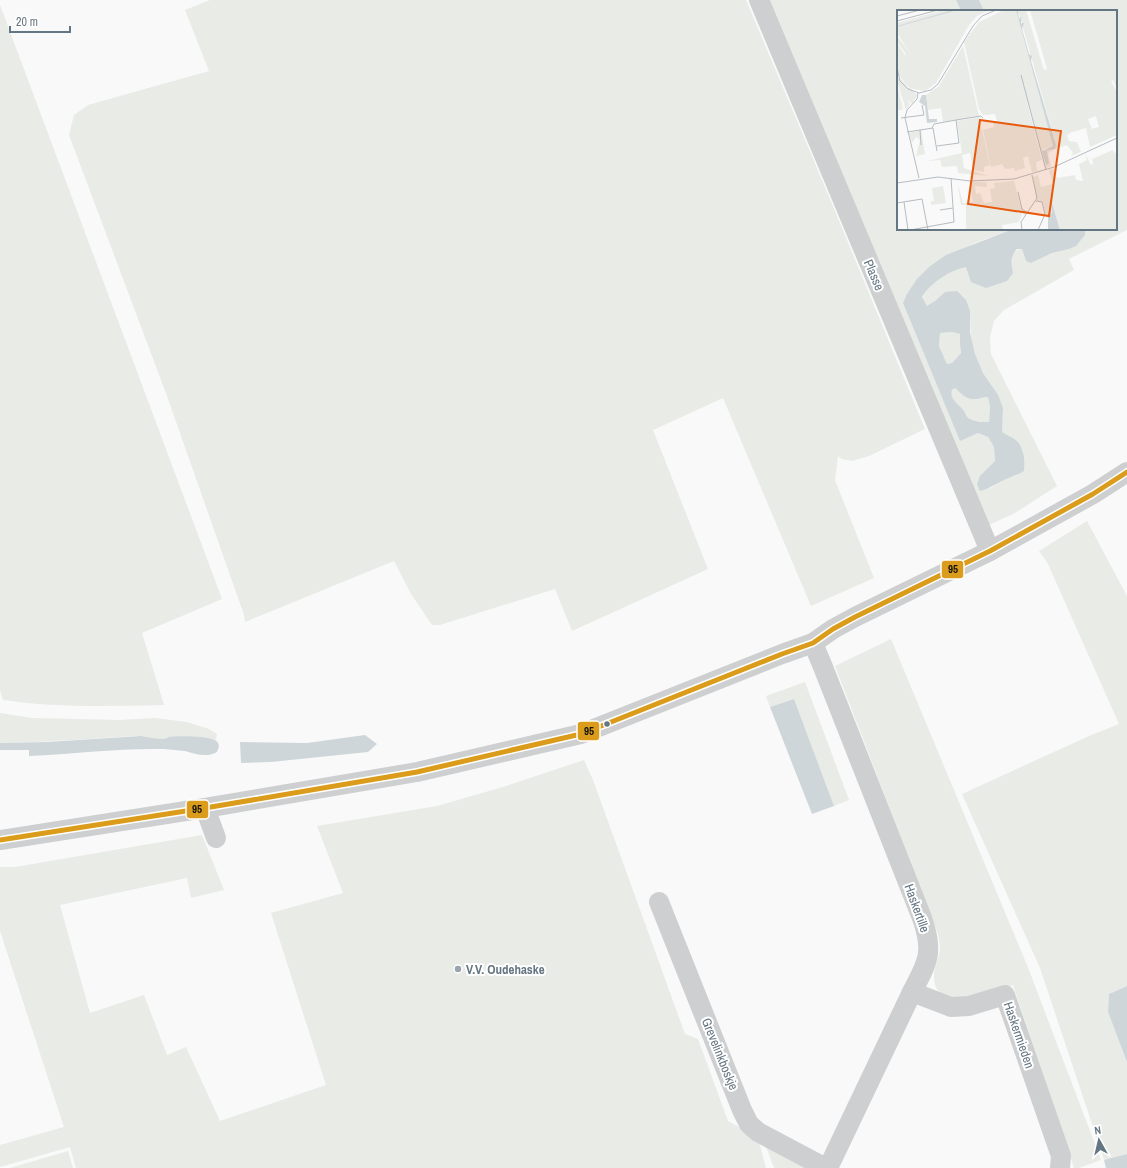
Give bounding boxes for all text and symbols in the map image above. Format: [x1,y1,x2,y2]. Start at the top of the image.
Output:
scale bar [10,8,70,34]
inset map [897,10,1117,230]
text: 20 m [16,14,38,30]
street label: Plasse [860,257,888,293]
line badge: 95 [941,560,964,579]
text: 95 [948,562,958,576]
unlabelled marker [602,719,612,729]
line badge: 95 [577,721,600,741]
text: 95 [584,724,594,738]
line badge: 95 [186,800,209,819]
text: 95 [192,802,202,816]
street label: Haskertille [900,881,934,935]
place label: V.V. Oudehaske [466,961,545,978]
marker: V.V. Oudehaske [453,964,463,974]
street label: Haskermieden [1000,999,1038,1071]
street label: Grevelinkboskje [698,1015,742,1093]
north arrow [1079,1120,1119,1160]
text: N [1093,1123,1102,1137]

